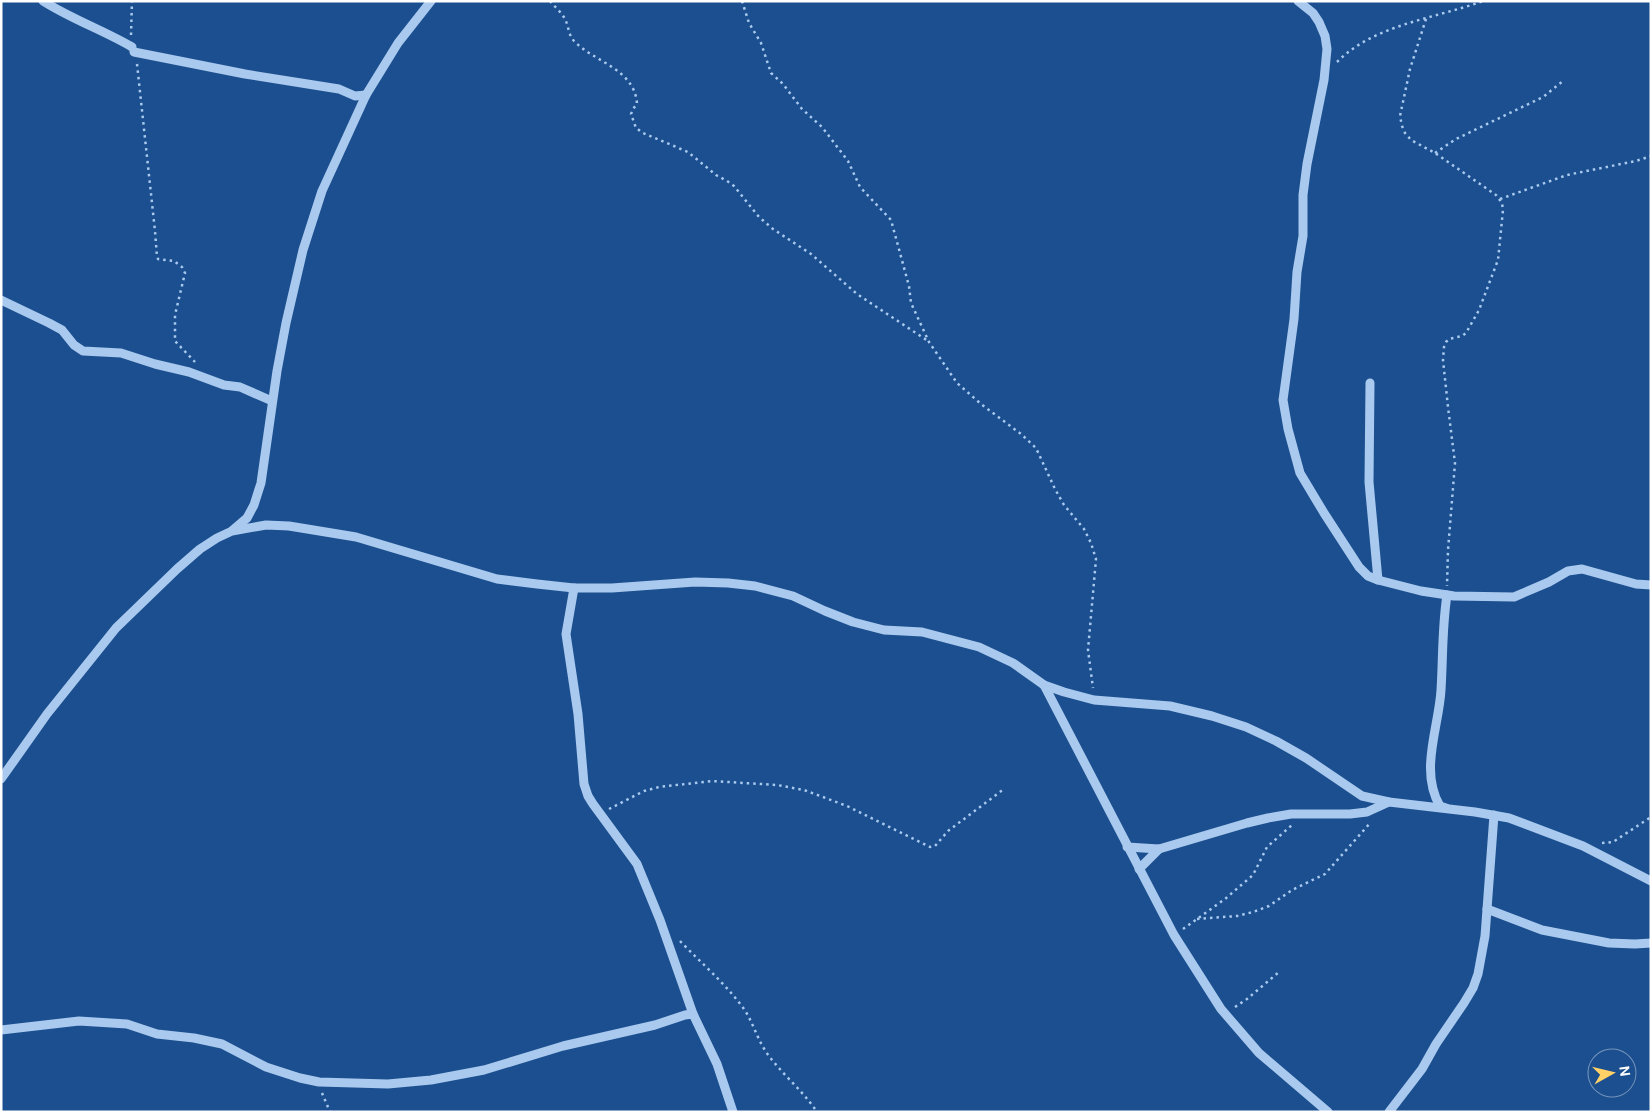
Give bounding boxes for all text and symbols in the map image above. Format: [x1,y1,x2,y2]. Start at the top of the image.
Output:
north arrow [1587,1048,1637,1098]
text: N [1615,1065,1634,1078]

